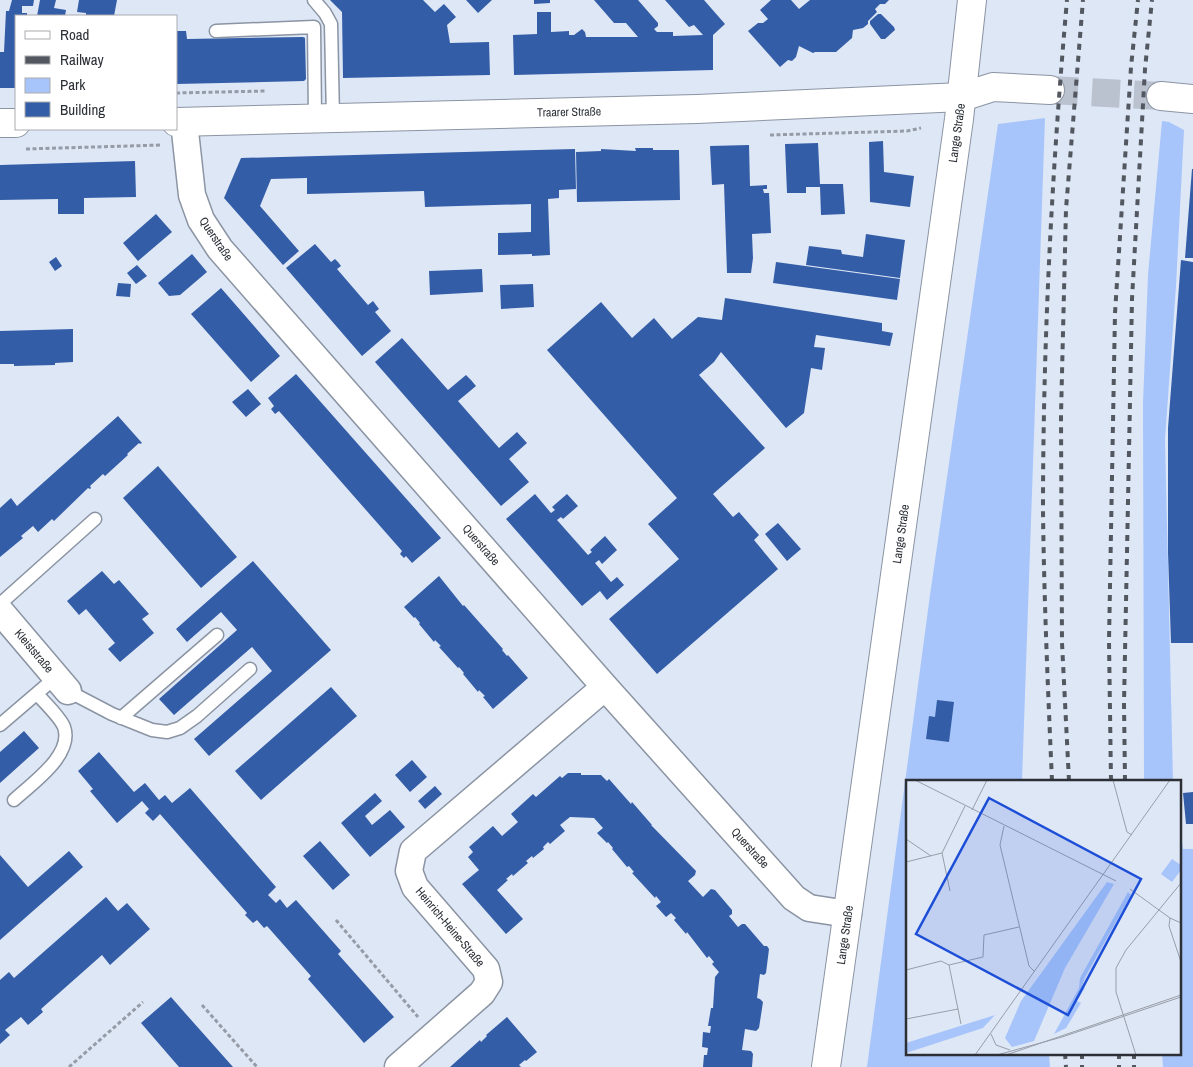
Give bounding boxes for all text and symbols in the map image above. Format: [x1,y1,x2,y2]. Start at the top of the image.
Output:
legend [15,15,178,130]
text: Road [60,24,89,45]
text: Railway [60,49,105,70]
text: Park [60,74,86,95]
text: Building [60,99,105,120]
street label: Lange Straße [945,102,969,164]
street label: Traarer Straße [537,103,601,121]
street label: Querstraße [195,214,237,264]
street label: Lange Straße [889,503,913,565]
street label: Querstraße [459,521,503,569]
street label: Kleiststraße [11,626,57,676]
inset map [906,780,1180,1054]
street label: Querstraße [727,824,773,872]
street label: Heinrich-Heine-Straße [412,884,488,970]
street label: Lange Straße [833,904,857,966]

